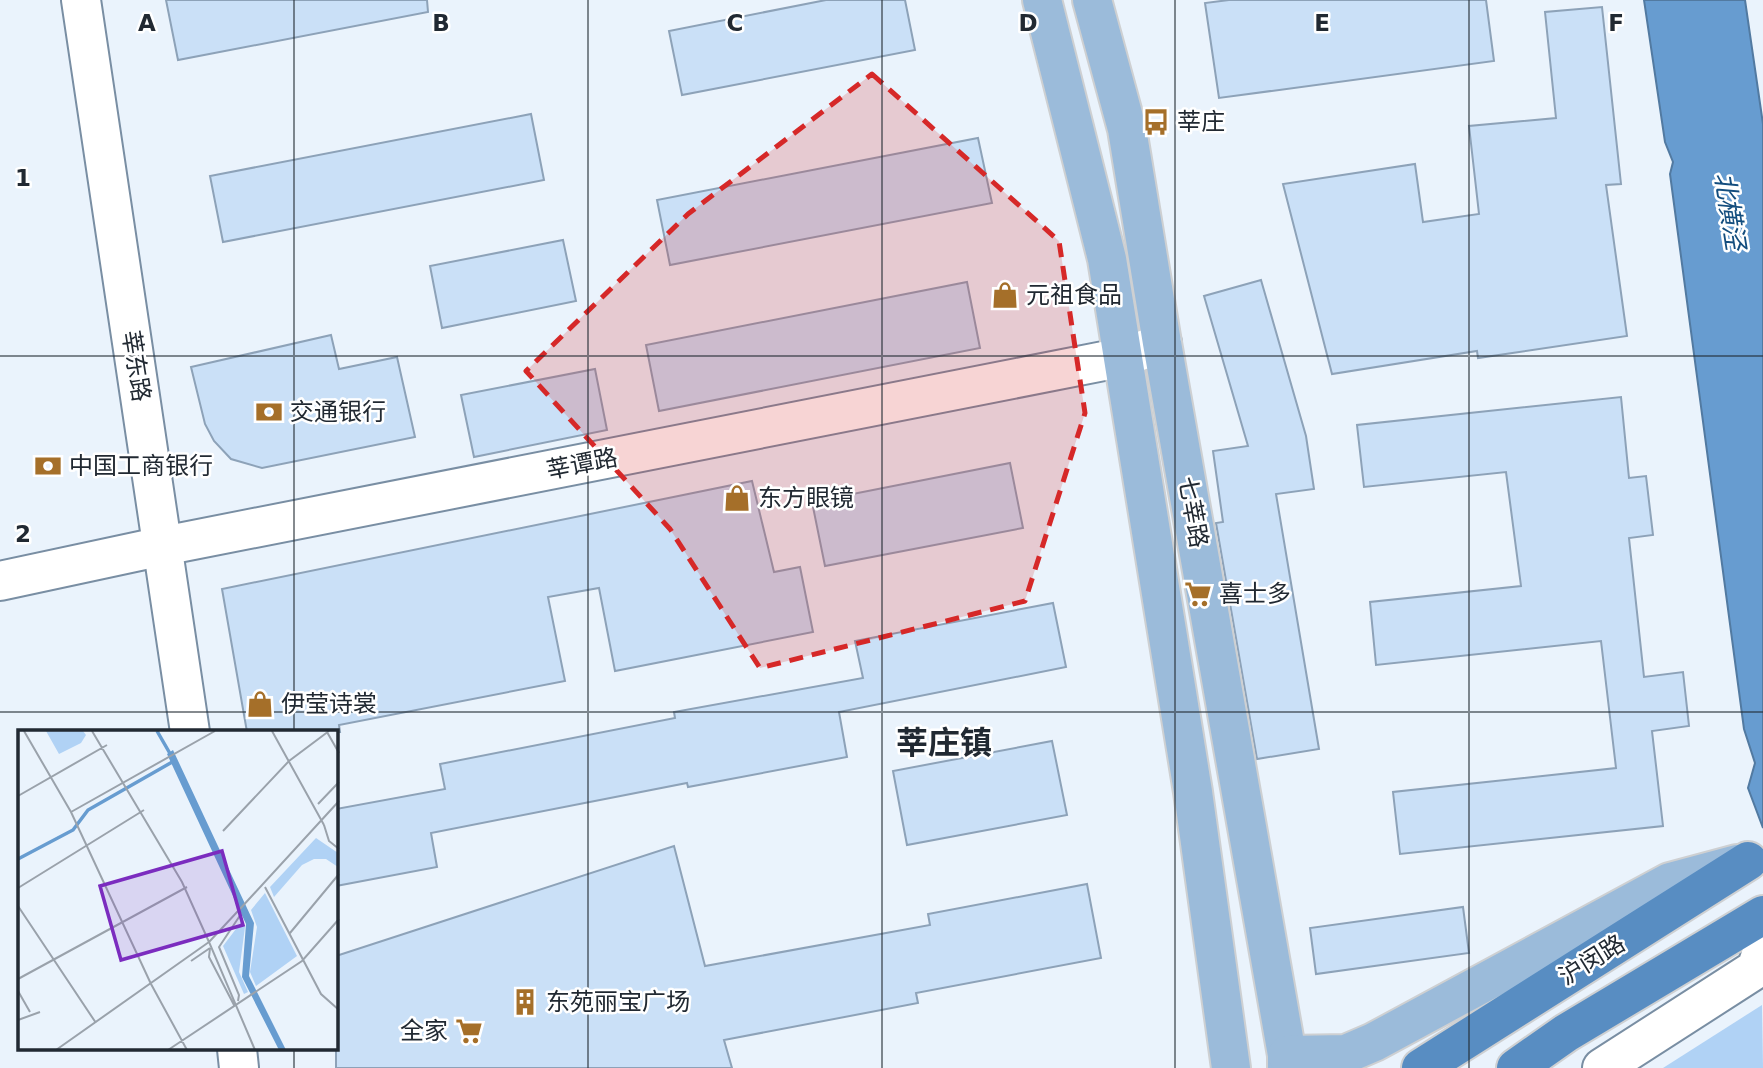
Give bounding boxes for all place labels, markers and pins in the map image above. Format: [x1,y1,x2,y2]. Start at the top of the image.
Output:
bus stop icon: 莘庄 [1141,107,1171,137]
place label: 莘庄 [1177,108,1225,136]
shop icon: 元祖食品 [990,280,1020,310]
place label: 元祖食品 [1026,281,1122,309]
bank icon: 交通银行 [254,397,284,427]
place label: 交通银行 [290,398,386,426]
bank icon: 中国工商银行 [33,451,63,481]
place label: 中国工商银行 [69,452,213,480]
shop icon: 东方眼镜 [722,483,752,513]
place label: 东方眼镜 [758,484,854,512]
supermarket icon: 喜士多 [1183,579,1213,609]
place label: 喜士多 [1219,580,1291,608]
shop icon: 伊莹诗裳 [245,689,275,719]
place label: 伊莹诗裳 [281,690,377,718]
building icon: 东苑丽宝广场 [510,987,540,1017]
place label: 东苑丽宝广场 [546,988,690,1016]
supermarket icon: 全家 [454,1016,484,1046]
place label: 全家 [400,1017,448,1045]

